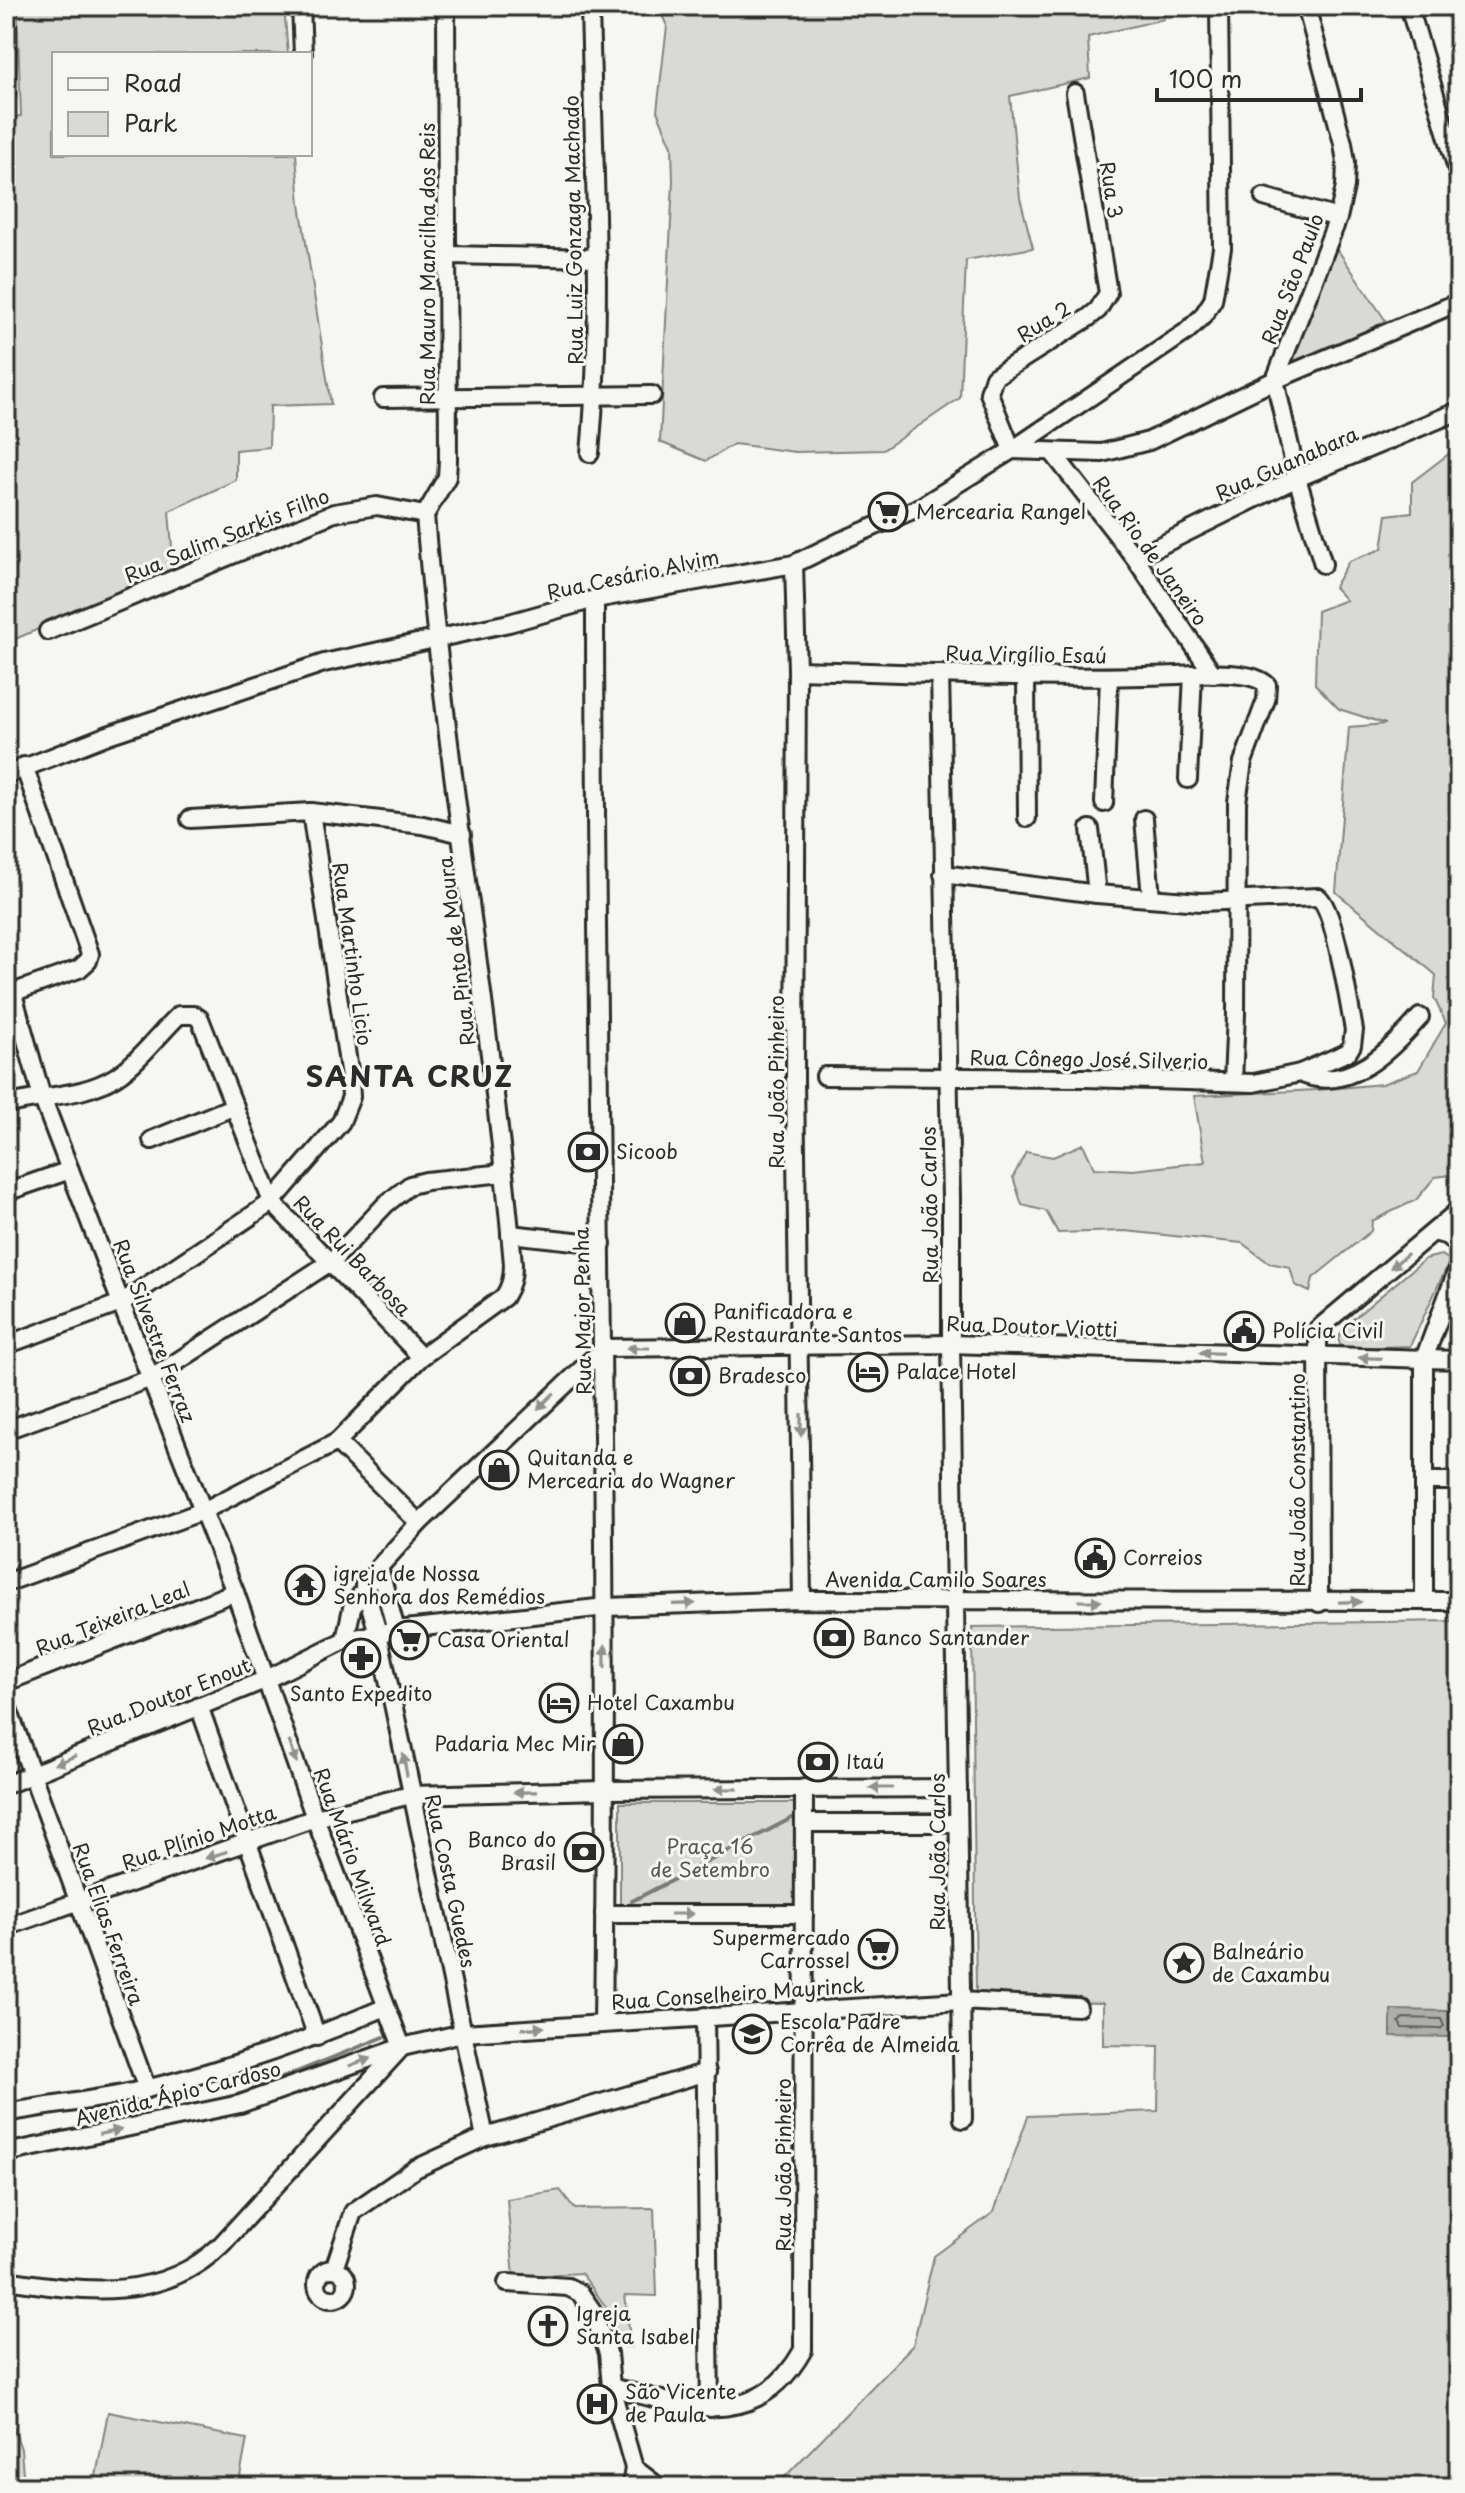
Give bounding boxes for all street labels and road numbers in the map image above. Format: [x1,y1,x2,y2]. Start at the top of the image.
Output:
street label: Rua Luiz Gonzaga Machado [556,95,590,365]
street label: Rua Mauro Mancilha dos Reis [412,123,442,405]
street label: Rua 3 [1093,159,1131,220]
street label: Rua São Paulo [1253,209,1331,348]
street label: Rua 2 [1011,293,1076,349]
street label: Rua Guanabara [1210,418,1363,508]
street label: Rua Rio de Janeiro [1086,469,1215,632]
street label: Rua Salim Sarkis Filho [120,480,334,590]
street label: Rua Cesário Alvim [544,541,722,607]
street label: Rua Virgílio Esaú [945,638,1107,670]
street label: Rua Pinto de Moura [429,854,483,1048]
street label: Rua Martinho Licio [325,860,381,1047]
street label: Rua João Pinheiro [761,995,791,1169]
street label: Rua Cônego José Silverio [969,1042,1209,1076]
street label: Rua João Carlos [913,1126,945,1284]
street label: Rua Rui Barbosa [287,1188,419,1323]
street label: Rua Major Penha [566,1227,598,1395]
street label: Rua Silvestre Ferraz [106,1235,204,1427]
street label: Rua Doutor Viotti [946,1308,1118,1344]
street label: Rua João Constantino [1282,1373,1312,1587]
street label: Avenida Camilo Soares [825,1564,1047,1594]
street label: Rua Teixeira Leal [31,1573,194,1663]
street label: Rua Doutor Enout [82,1650,255,1743]
street label: Rua Mário Milward [307,1763,399,1950]
street label: Rua João Carlos [922,1773,952,1931]
street label: Rua Costa Guedes [418,1791,484,1970]
street label: Rua Plínio Motta [118,1796,280,1877]
street label: Rua Elias Ferreira [66,1838,152,2009]
street label: Rua Conselheiro Mayrinck [610,1969,866,2017]
street label: Avenida Ápio Cardoso [72,2053,284,2133]
street label: Rua João Pinheiro [768,2078,798,2252]

